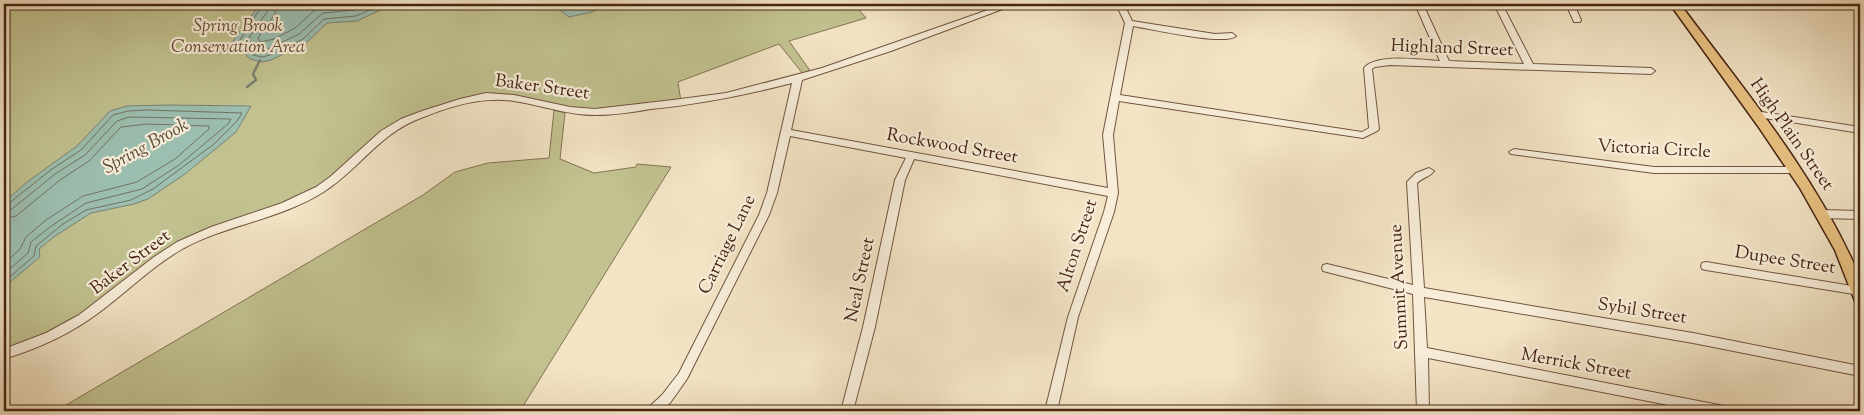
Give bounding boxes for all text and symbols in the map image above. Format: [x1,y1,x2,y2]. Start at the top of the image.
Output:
park label: Spring Brook Conservation Area [171,14,305,61]
street label: Highland Street [1390,34,1514,64]
street label: Baker Street [493,69,591,107]
street label: High Plain Street [1742,73,1840,197]
water label: Spring Brook [98,112,194,182]
street label: Rockwood Street [884,123,1020,171]
street label: Victoria Circle [1596,134,1712,166]
street label: Carriage Lane [693,191,763,299]
street label: Alton Street [1051,196,1105,296]
street label: Summit Avenue [1384,223,1416,351]
street label: Baker Street [85,224,177,302]
street label: Neal Street [839,235,883,325]
street label: Dupee Street [1733,240,1837,282]
street label: Sybil Street [1596,292,1688,332]
street label: Merrick Street [1519,343,1633,387]

